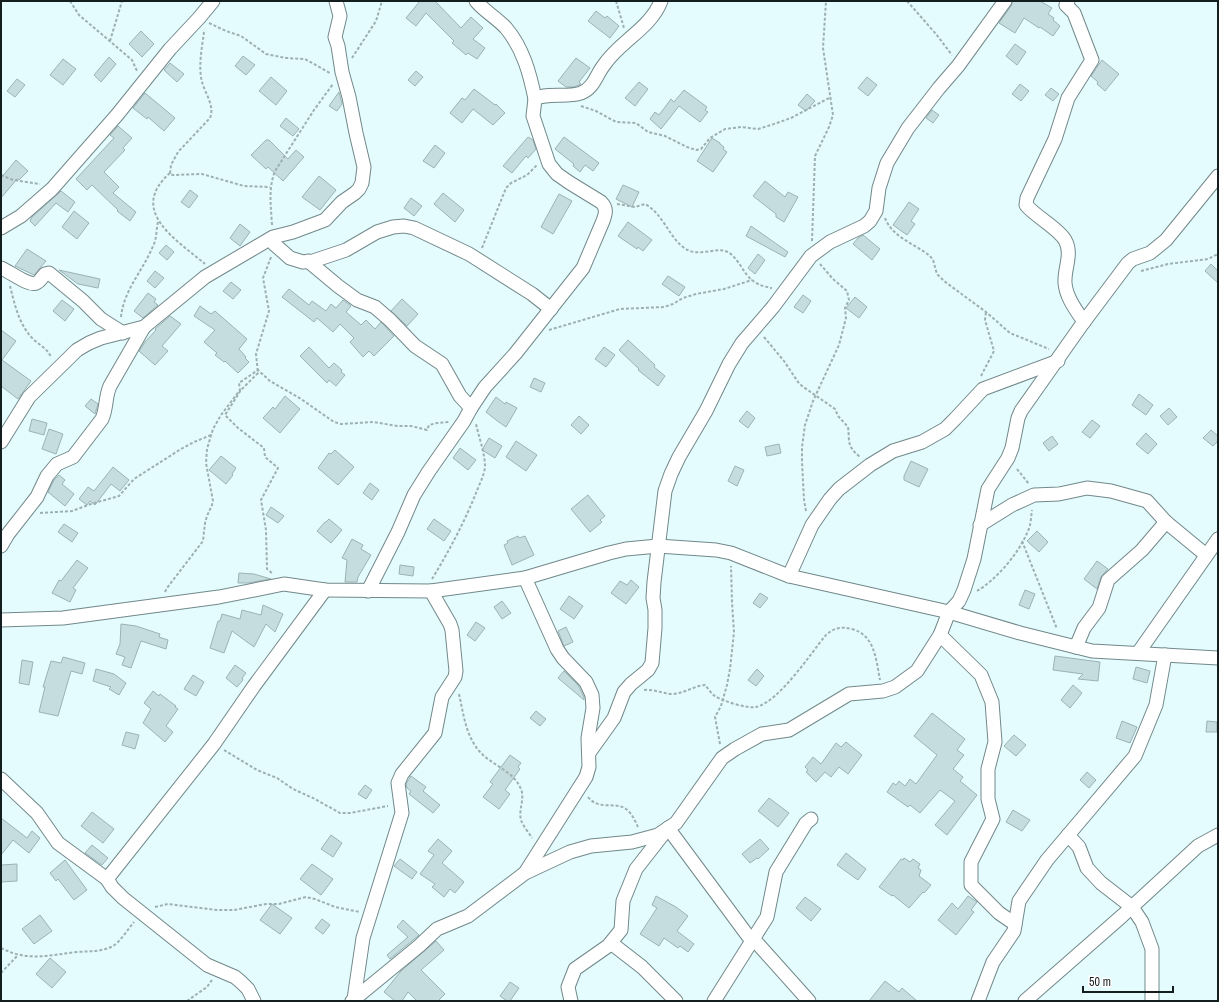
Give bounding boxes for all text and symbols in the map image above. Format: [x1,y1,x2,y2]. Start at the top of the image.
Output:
scale bar [1083,968,1173,994]
text: 50 m [1089,974,1111,990]

